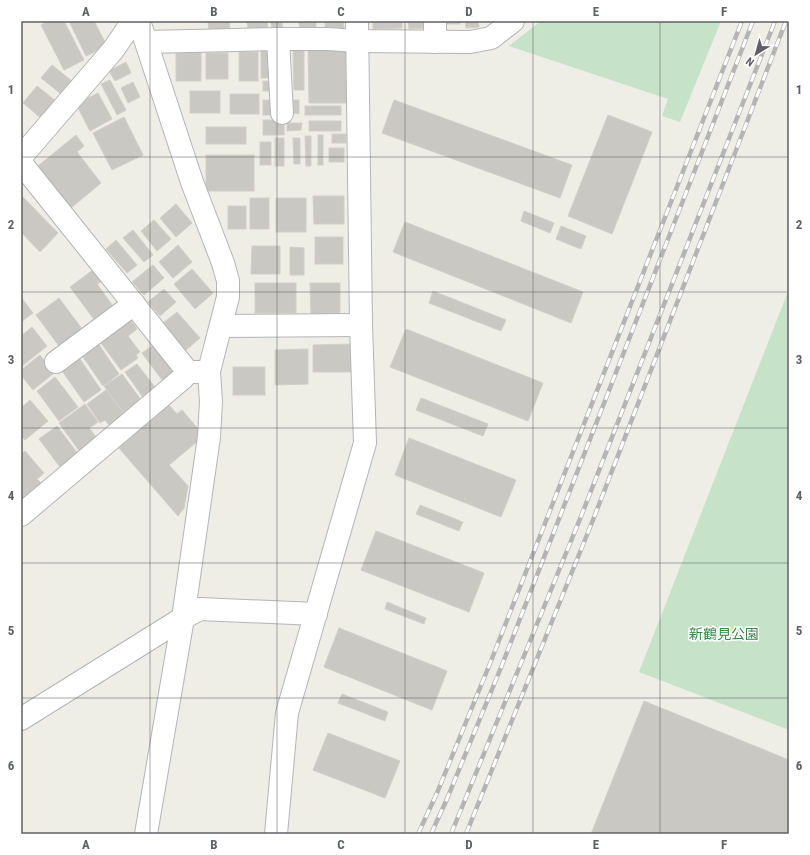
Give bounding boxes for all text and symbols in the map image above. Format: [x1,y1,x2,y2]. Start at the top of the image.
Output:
text: A [82,4,90,19]
text: B [210,4,218,19]
text: C [337,4,345,19]
text: D [465,4,473,19]
text: E [593,4,600,19]
text: F [721,4,727,19]
north arrow [736,34,776,74]
text: N [743,54,757,69]
text: 1 [8,82,14,97]
text: 1 [796,82,802,97]
text: 2 [8,217,15,232]
text: 2 [796,217,803,232]
text: 3 [8,352,14,367]
text: 3 [796,352,802,367]
text: 4 [8,488,15,503]
text: 4 [796,488,803,503]
text: 5 [8,623,15,638]
text: 5 [796,623,803,638]
park label: 新鶴見公園 [689,626,759,642]
text: 6 [8,758,15,773]
text: 6 [796,758,803,773]
text: A [82,837,90,852]
text: B [210,837,218,852]
text: C [337,837,345,852]
text: D [465,837,473,852]
text: E [593,837,600,852]
text: F [721,837,727,852]

